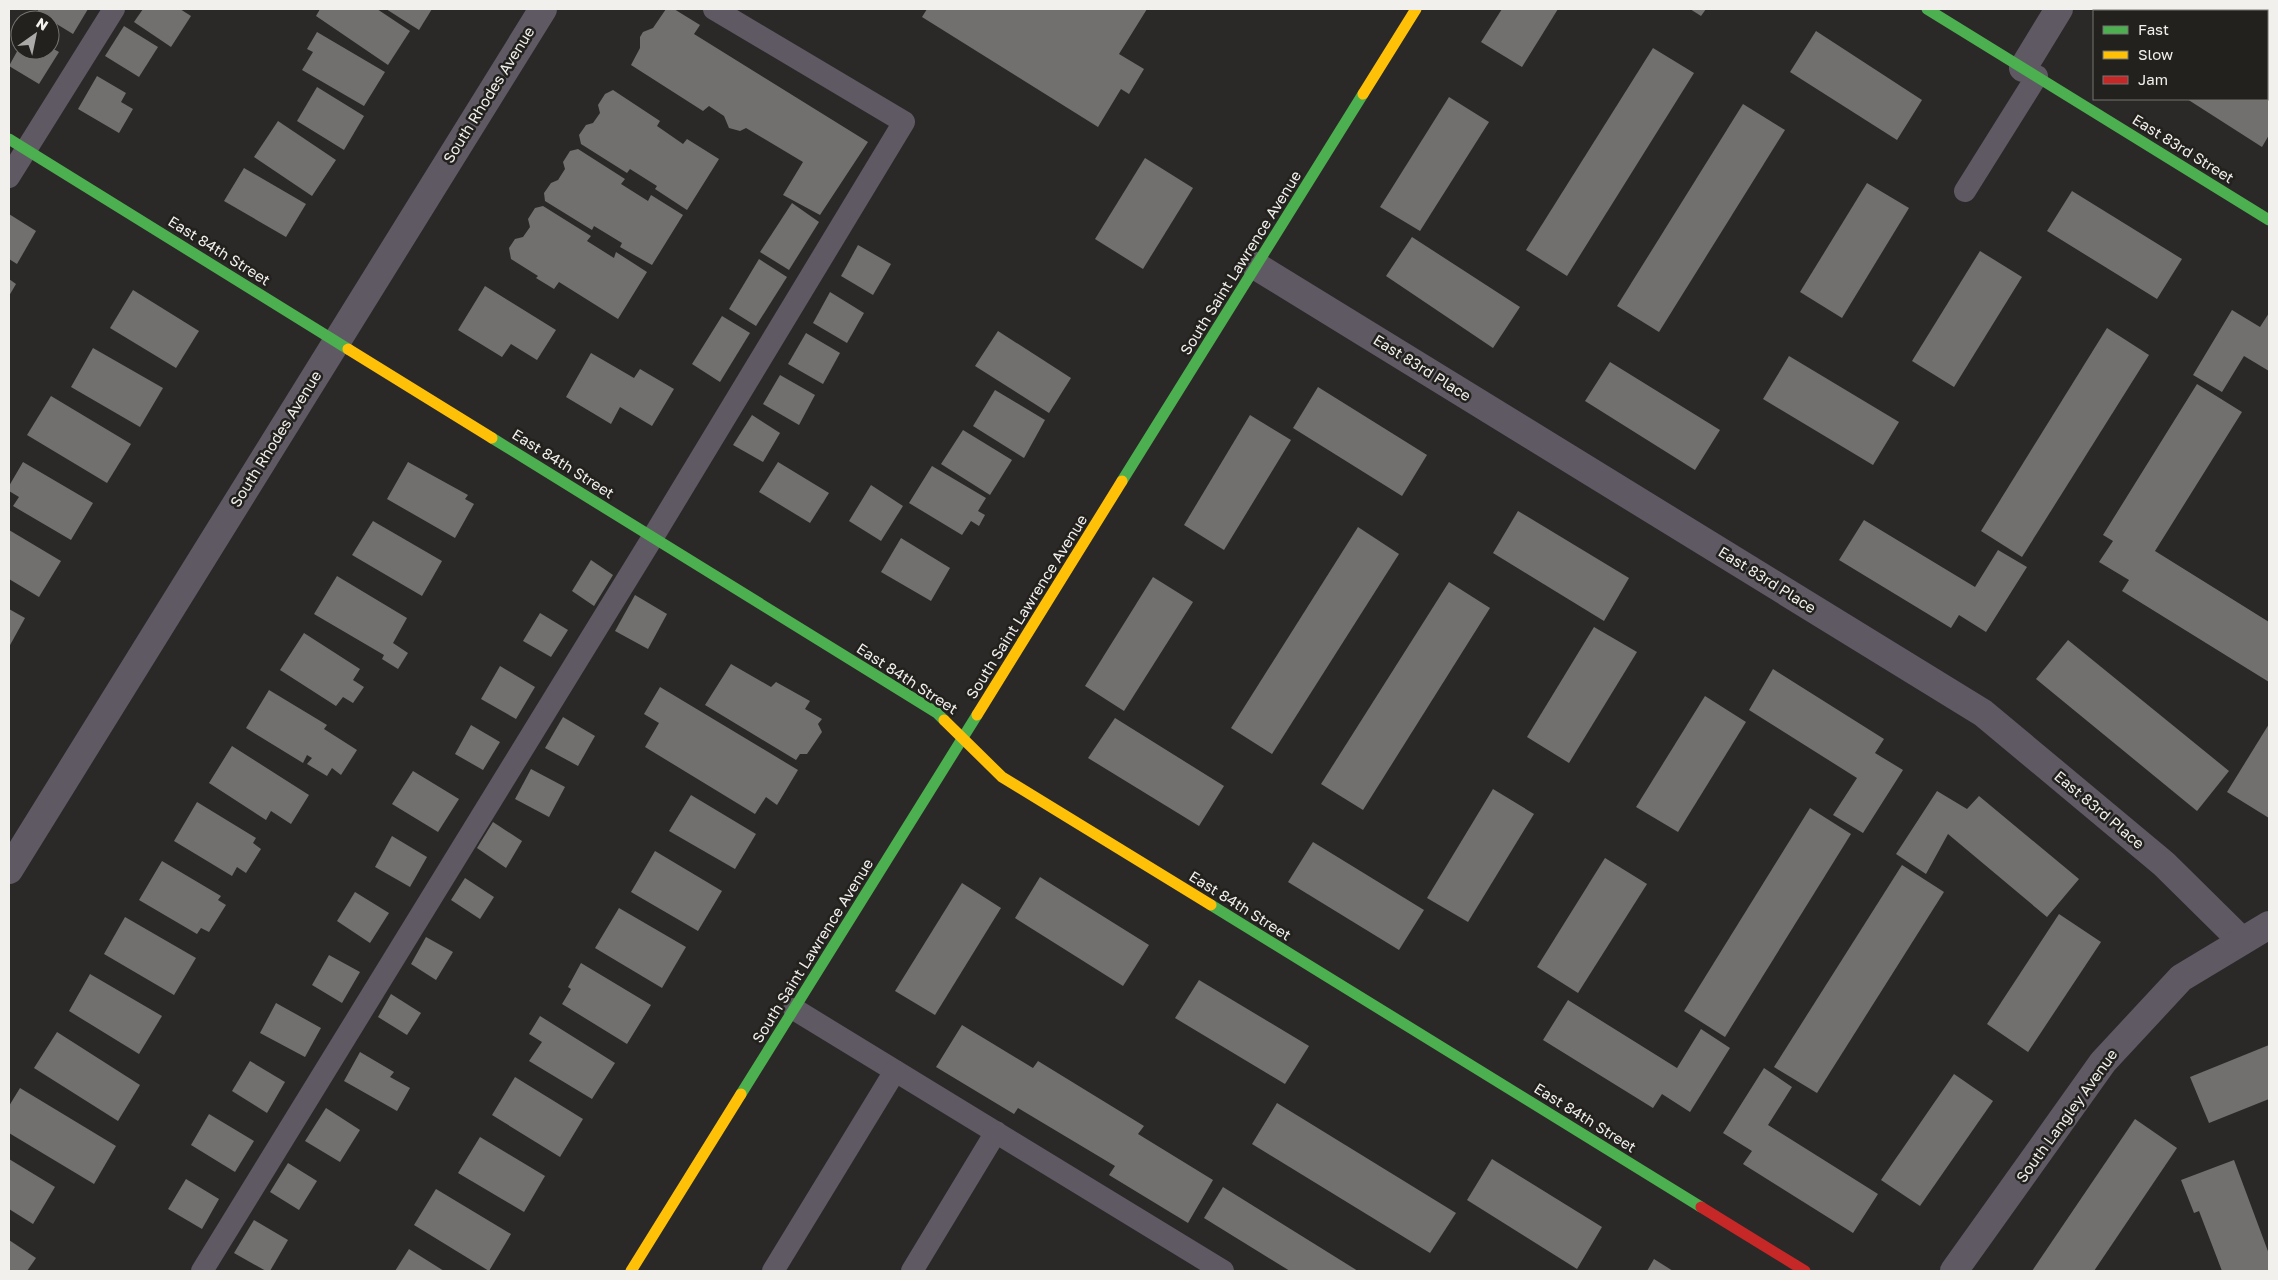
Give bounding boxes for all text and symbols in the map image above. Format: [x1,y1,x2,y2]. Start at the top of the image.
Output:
north arrow [10,10,60,60]
legend [2093,10,2268,100]
text: N [33,14,51,34]
text: Fast [2138,20,2169,38]
street label: South Rhodes Avenue [439,23,538,166]
text: Slow [2138,45,2173,63]
text: Jam [2138,70,2168,88]
street label: East 83rd Street [2129,110,2238,187]
street label: South Saint Lawrence Avenue [1176,167,1305,358]
street label: East 84th Street [165,212,274,289]
street label: East 83rd Place [1370,330,1475,405]
street label: South Rhodes Avenue [226,367,325,510]
street label: East 84th Street [509,425,618,502]
street label: South Saint Lawrence Avenue [962,511,1091,702]
street label: East 83rd Place [1715,542,1820,617]
street label: East 84th Street [854,639,961,718]
street label: East 83rd Place [2051,766,2148,852]
street label: South Saint Lawrence Avenue [748,855,877,1046]
street label: East 84th Street [1186,867,1295,944]
street label: South Langley Avenue [2012,1045,2121,1186]
street label: East 84th Street [1531,1079,1640,1156]

